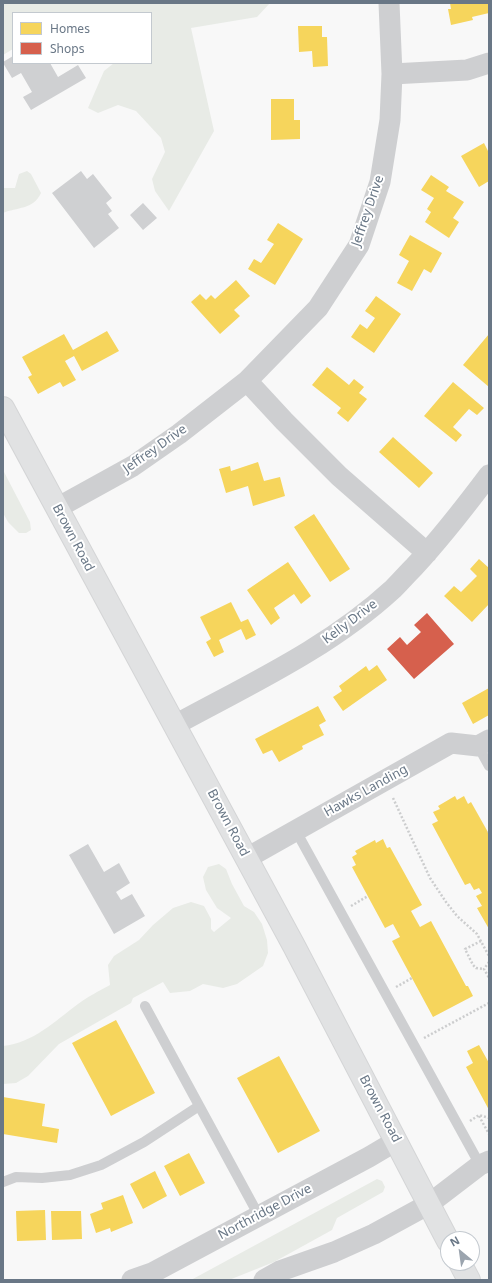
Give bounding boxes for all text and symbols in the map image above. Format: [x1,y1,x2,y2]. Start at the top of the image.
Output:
legend [12,12,152,64]
text: Homes [50,20,90,37]
text: Shops [50,40,84,57]
street label: Jeffrey Drive [349,173,387,249]
street label: Jeffrey Drive [120,421,190,477]
street label: Brown Road [49,502,97,574]
street label: Kelly Drive [320,596,380,648]
street label: Hawks Landing [321,762,411,820]
street label: Brown Road [204,787,252,859]
street label: Brown Road [356,1073,404,1145]
street label: Northridge Drive [216,1181,314,1243]
north arrow [440,1231,480,1271]
text: N [447,1232,462,1250]

